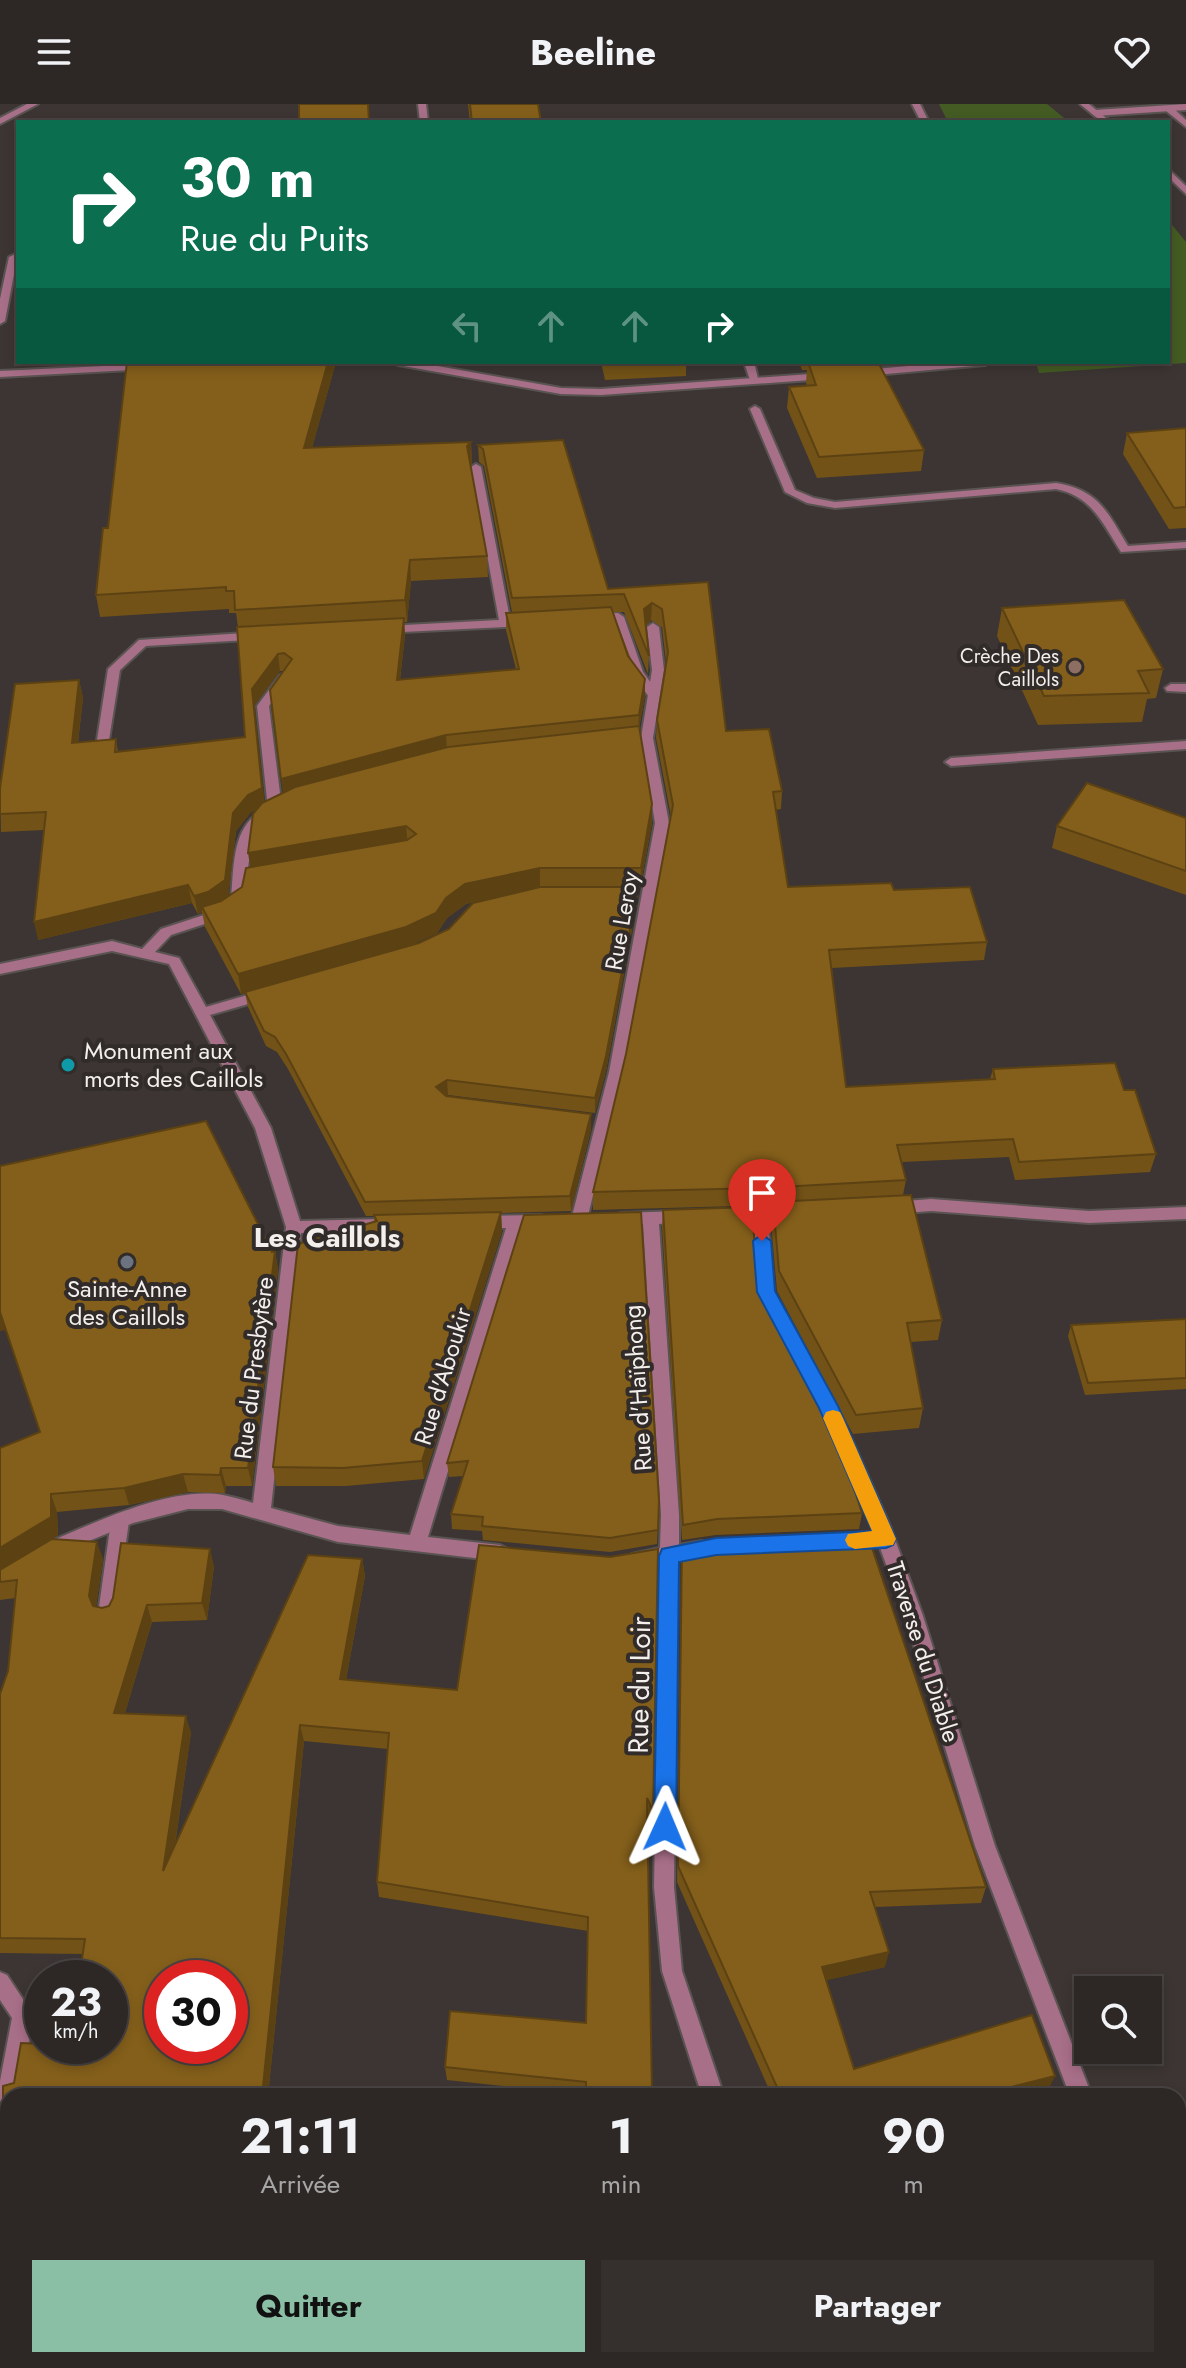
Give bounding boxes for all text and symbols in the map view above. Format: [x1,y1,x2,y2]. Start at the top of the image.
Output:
text: Beeline [530,26,656,78]
icon: menu [32,30,76,74]
icon: heart [1110,30,1154,74]
text: 30 m [180,137,315,218]
icon: right [48,152,152,256]
text: Rue du Puits [180,212,369,264]
icon: left [445,304,489,348]
icon: ahead [529,304,573,348]
icon: ahead [613,304,657,348]
icon: right [697,304,741,348]
place label: Crèche Des Caillols [960,642,1059,694]
marker: Crèche Des Caillols [1066,658,1084,676]
street label: Rue Leroy [596,868,647,973]
place label: Monument aux morts des Caillols [84,1033,263,1096]
marker: Monument aux morts des Caillols [59,1056,77,1074]
pin [728,1159,796,1241]
icon: arrive [740,1171,784,1215]
district label: Les Caillols [254,1217,400,1258]
marker: Sainte-Anne des Caillols [118,1253,136,1271]
place label: Sainte-Anne des Caillols [67,1271,187,1334]
street label: Rue du Presbytère [225,1275,282,1461]
street label: Rue d'Aboukir [405,1302,480,1449]
street label: Rue d'Haïphong [614,1304,661,1472]
street label: Traverse du Diable [878,1557,969,1747]
street label: Rue du Loir [618,1616,661,1754]
position arrow [623,1785,707,1869]
speed limit sign: 30 [144,1960,248,2064]
text: 23 [50,1973,102,2031]
map controls [1074,1976,1162,2064]
button: search [1074,1976,1162,2064]
text: km/h [53,2017,99,2046]
text: 21:11 [240,2102,361,2171]
text: 1 [609,2102,633,2171]
text: 90 [882,2102,946,2171]
text: Arrivée [261,2165,340,2203]
text: min [601,2165,642,2203]
text: m [904,2165,924,2203]
button: Quitter [32,2260,585,2352]
button: Partager [601,2260,1154,2352]

